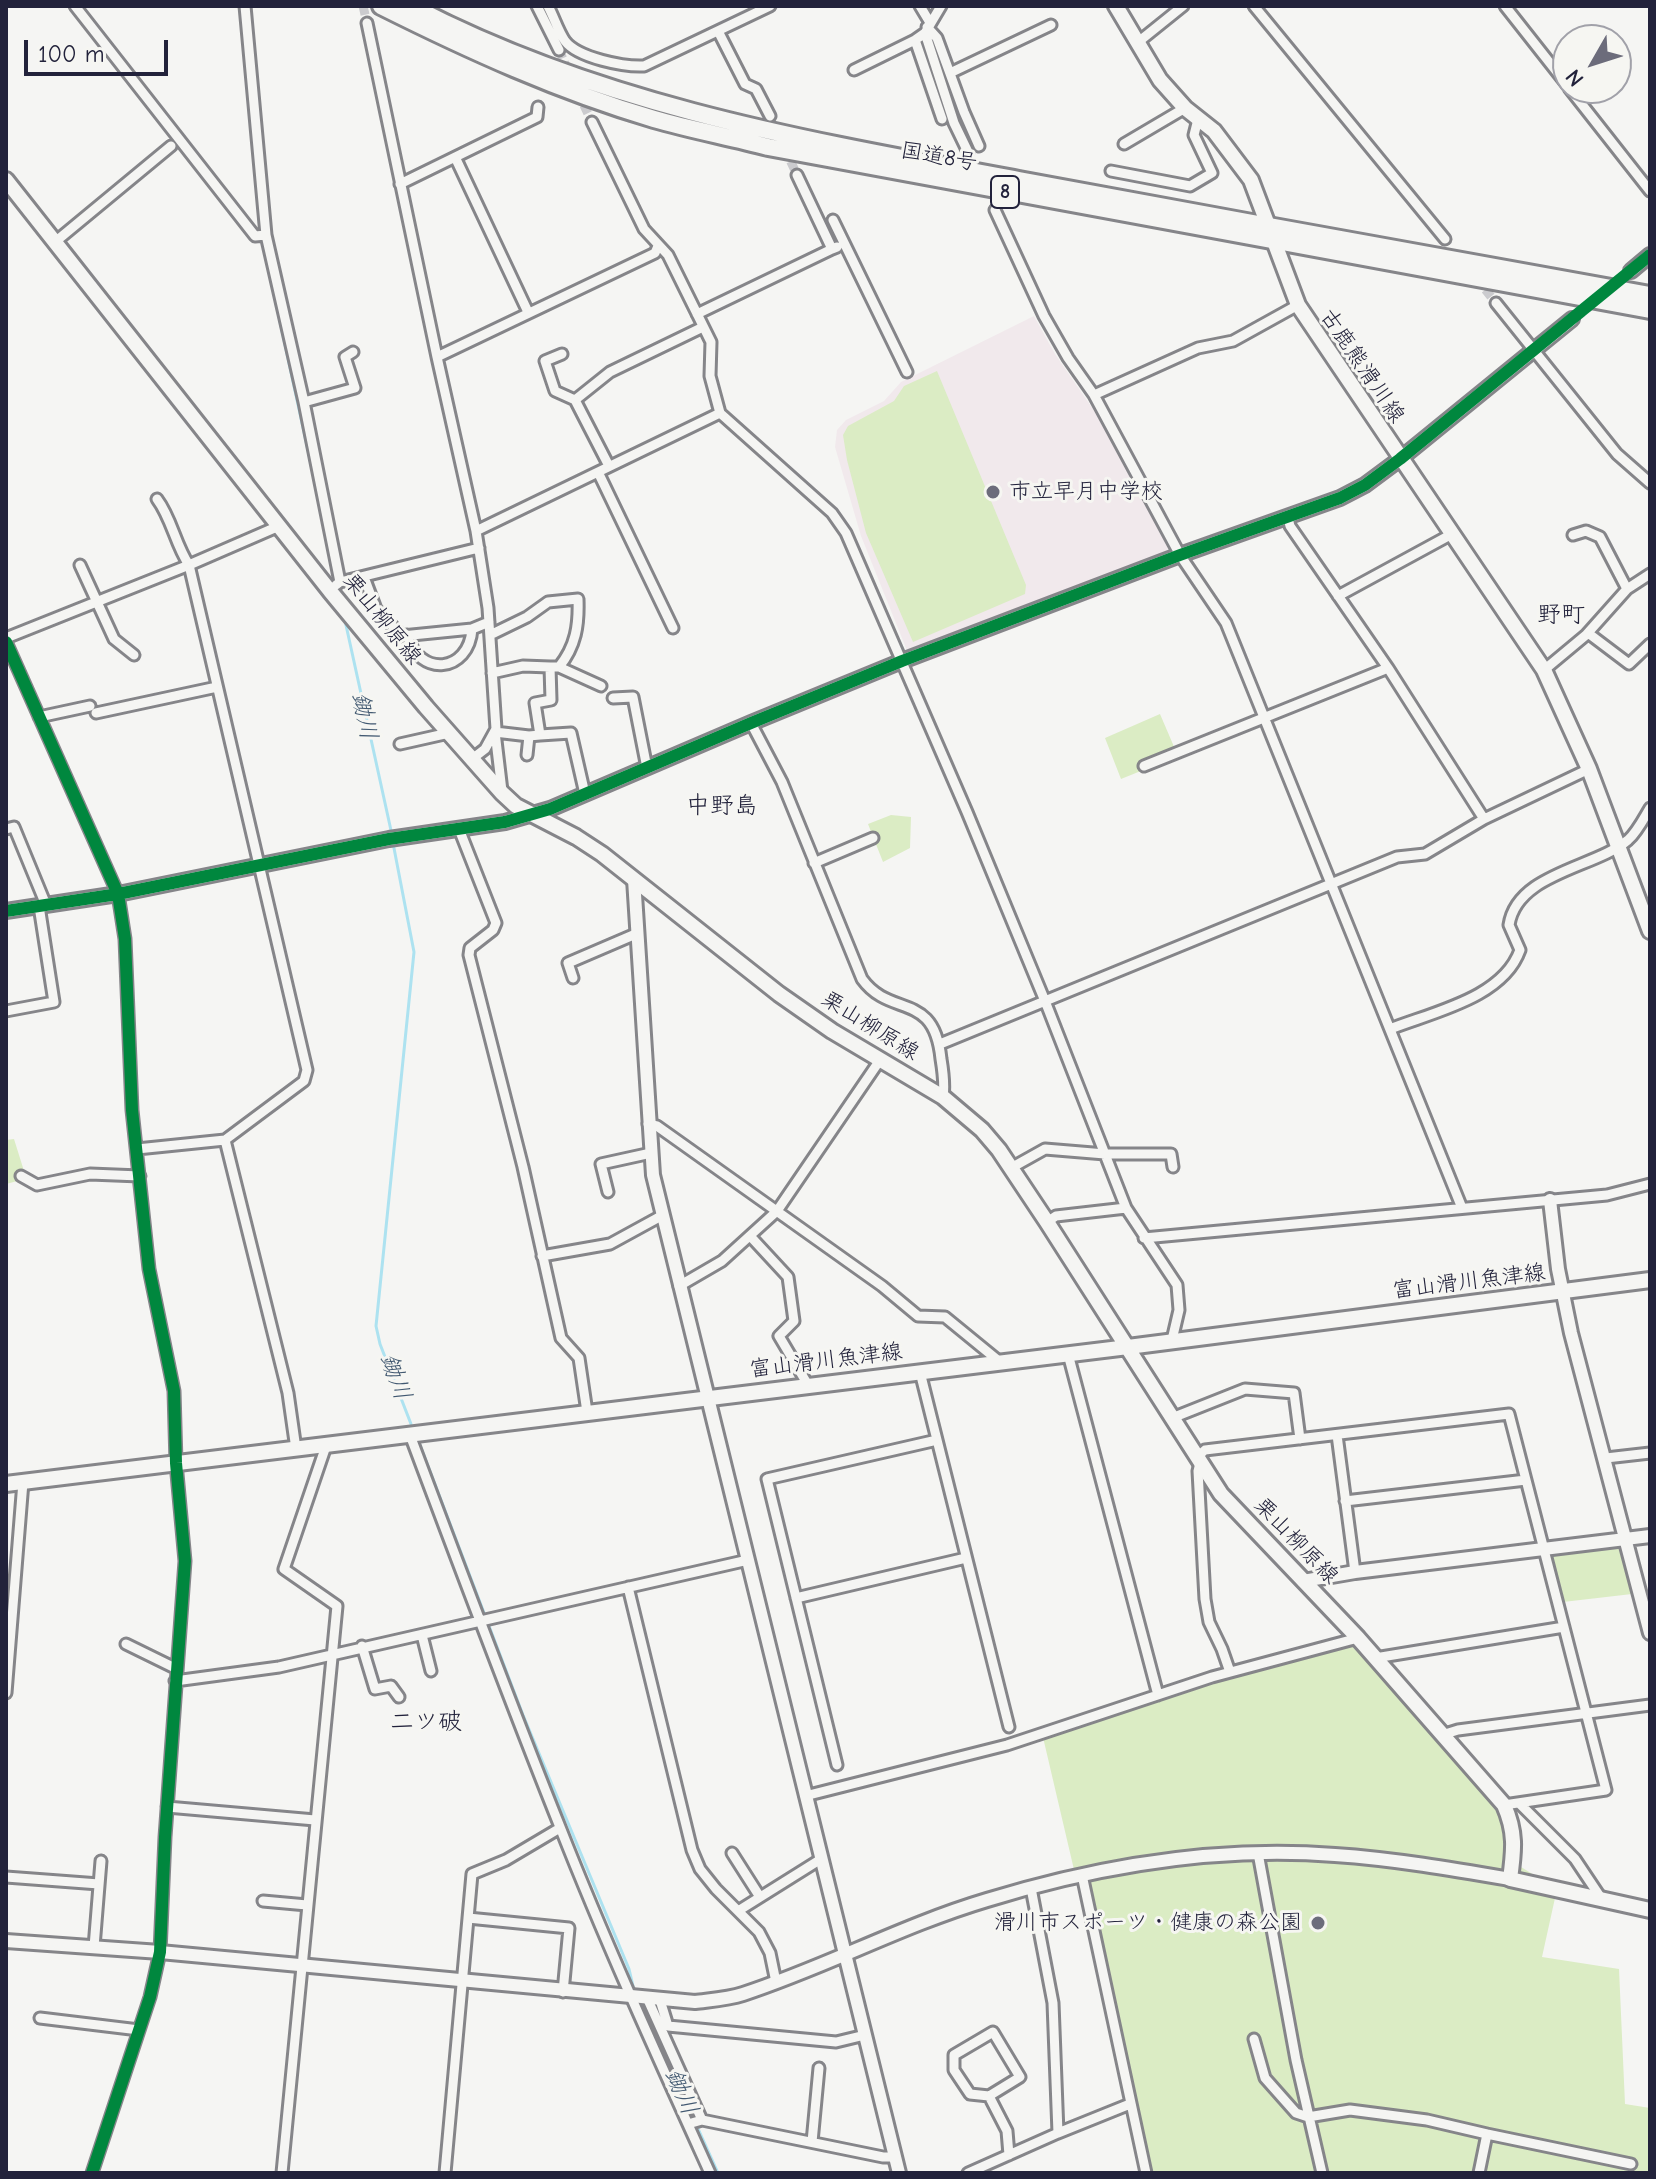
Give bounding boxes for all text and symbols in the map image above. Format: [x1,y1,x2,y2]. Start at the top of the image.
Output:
scale bar [28,24,172,74]
north arrow [1552,24,1632,104]
text: 100 m [38,40,105,68]
text: N [1560,64,1590,92]
street label: 国道8号 [899,137,979,177]
road number: 8 [991,176,1019,208]
street label: 古鹿熊滑川線 [1314,304,1410,428]
place label: 市立早月中学校 [1009,479,1163,505]
marker: 市立早月中学校 [984,483,1002,501]
street label: 栗山柳原線 [337,568,427,670]
district label: 野町 [1537,601,1585,629]
water label: 鋤川 [345,690,383,742]
district label: 中野島 [686,792,758,820]
street label: 栗山柳原線 [816,986,924,1066]
street label: 富山滑川魚津線 [1391,1260,1547,1304]
street label: 富山滑川魚津線 [748,1339,904,1383]
water label: 鋤川 [373,1350,417,1404]
street label: 栗山柳原線 [1248,1492,1344,1590]
district label: 二ツ破 [390,1708,462,1736]
place label: 滑川市スポーツ・健康の森公園 [994,1910,1302,1936]
marker: 滑川市スポーツ・健康の森公園 [1309,1914,1327,1932]
water label: 鋤川 [658,2064,704,2120]

